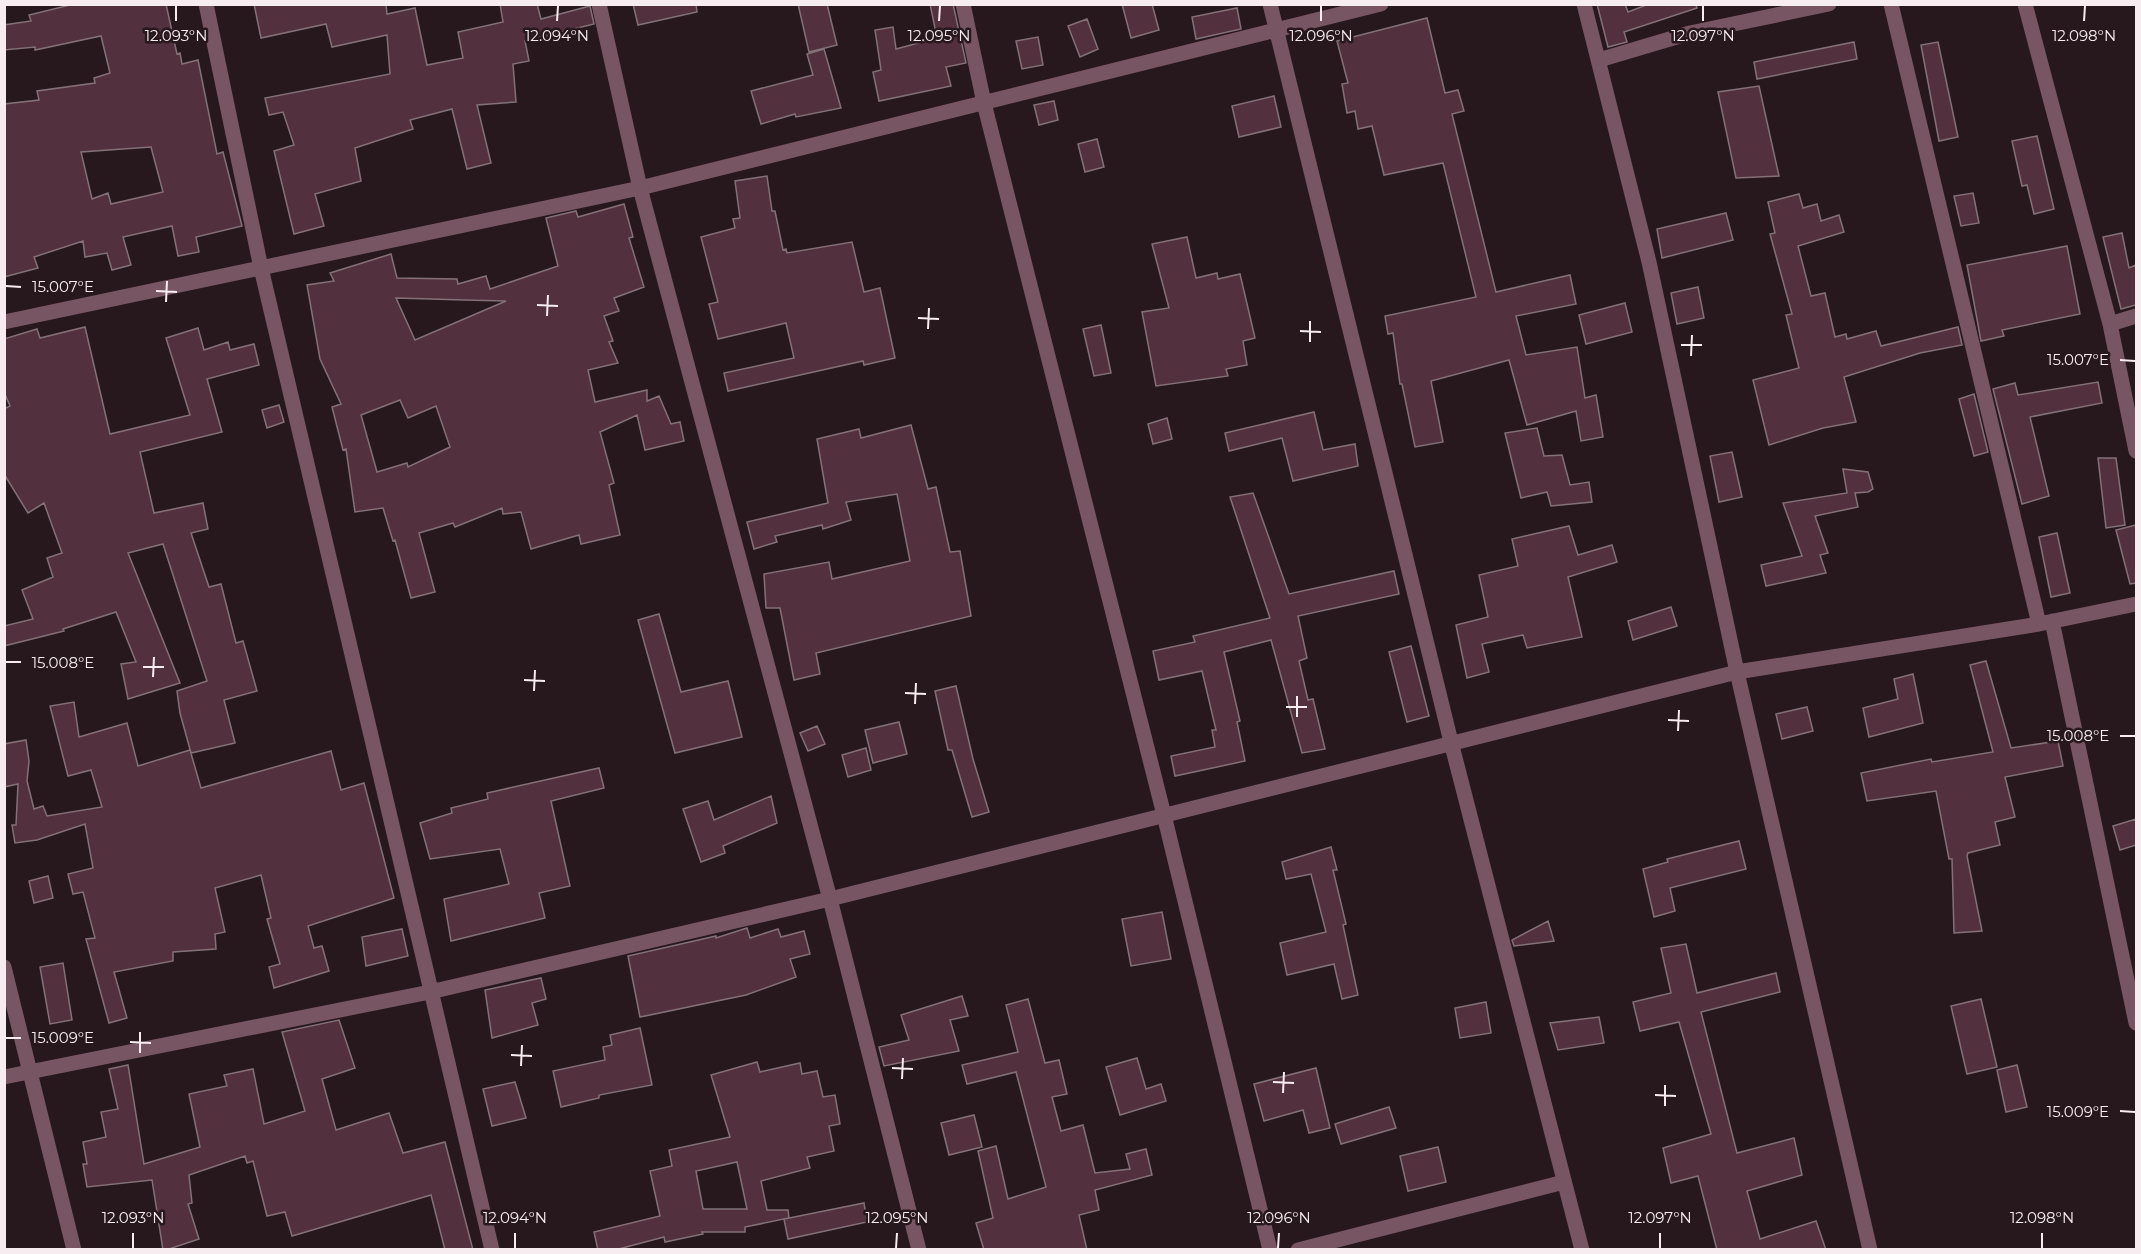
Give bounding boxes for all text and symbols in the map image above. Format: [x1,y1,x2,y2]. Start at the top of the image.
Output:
text: 12.093°N [145,26,207,45]
text: 12.094°N [525,26,589,45]
text: 12.095°N [908,26,970,45]
text: 12.096°N [1289,26,1353,45]
text: 12.097°N [1671,26,1735,45]
text: 12.098°N [2052,26,2116,45]
text: 15.007°E [32,277,94,296]
text: 15.007°E [2047,350,2109,369]
text: 15.008°E [32,653,94,672]
text: 15.008°E [2047,726,2109,745]
text: 15.009°E [32,1028,94,1047]
text: 15.009°E [2047,1102,2109,1121]
text: 12.093°N [102,1208,164,1227]
text: 12.094°N [483,1208,547,1227]
text: 12.095°N [866,1208,928,1227]
text: 12.096°N [1247,1208,1311,1227]
text: 12.097°N [1628,1208,1692,1227]
text: 12.098°N [2010,1208,2074,1227]

